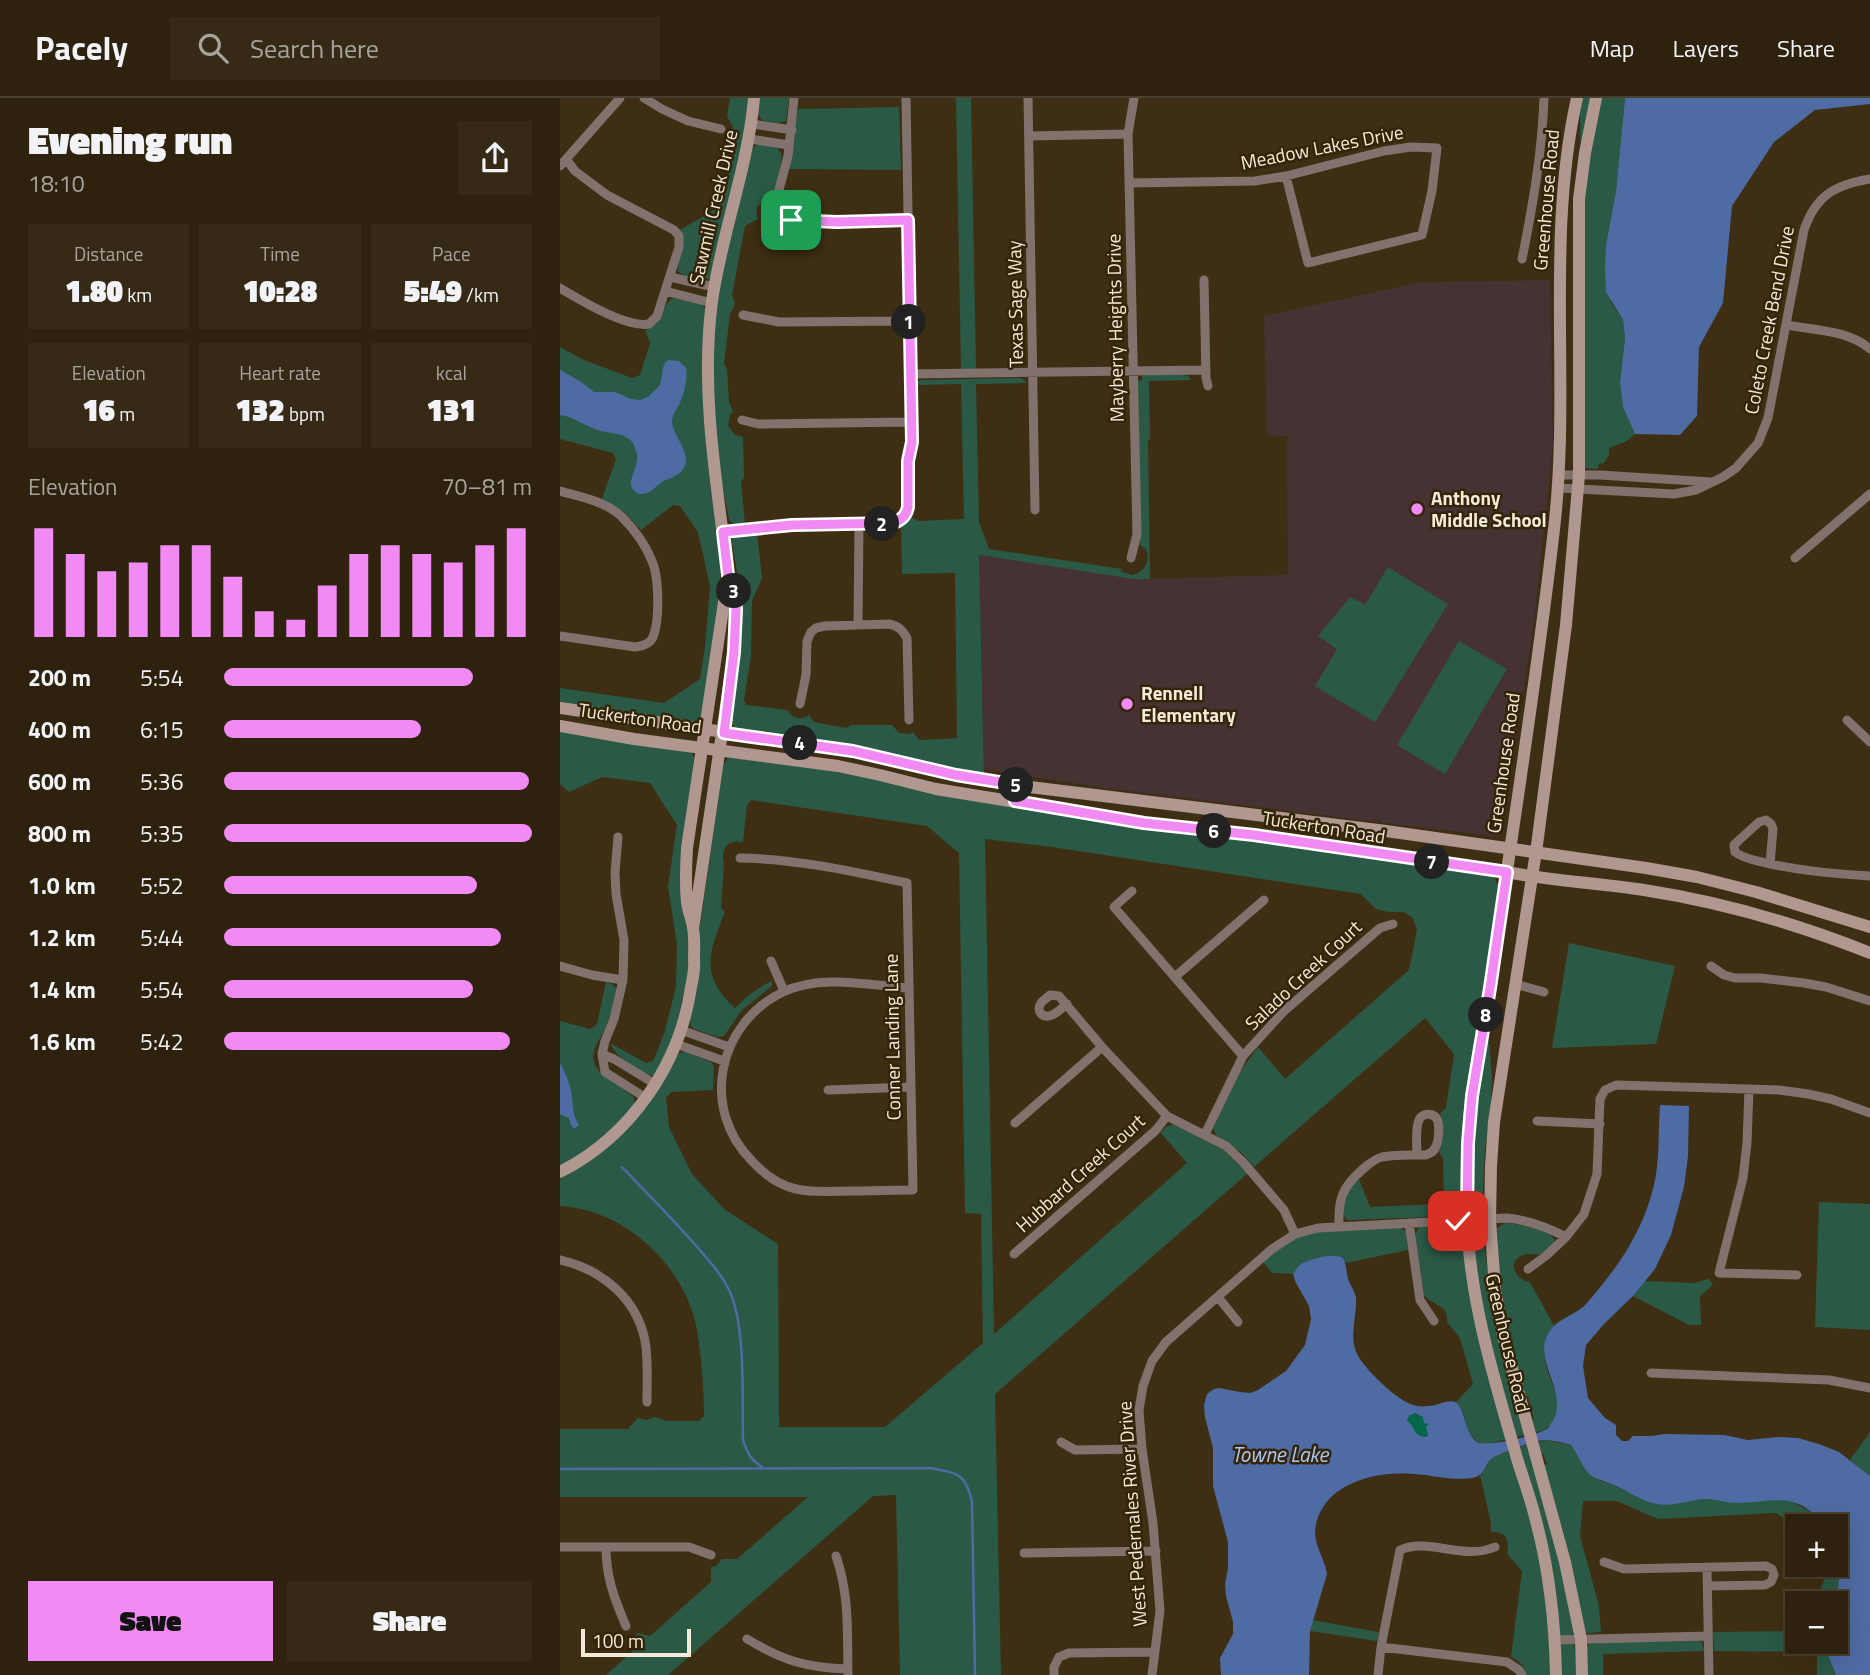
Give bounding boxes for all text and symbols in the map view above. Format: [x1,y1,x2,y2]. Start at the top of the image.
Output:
search box [170,17,660,80]
text: Pacely [35,23,128,73]
icon: search [194,29,232,67]
text: Search here [250,29,379,68]
text: Map [1590,30,1635,66]
text: Layers [1673,30,1739,66]
text: Share [1777,30,1835,66]
text: Evening run [28,111,232,169]
street label: Meadow Lakes Drive [1238,117,1406,177]
button: share [458,121,532,195]
street label: Sawmill Creek Drive [681,127,744,287]
street label: Greenhouse Road [1525,128,1566,272]
text: 18:10 [28,166,85,201]
pin [761,190,821,250]
icon: arrive [772,201,810,239]
street label: Coleto Creek Bend Drive [1736,223,1801,417]
street label: Mayberry Heights Drive [1098,234,1131,422]
text: Distance [74,239,143,268]
text: Time [260,239,300,268]
text: Pace [432,239,471,268]
street label: Texas Sage Way [999,240,1030,368]
text: 1.80 [65,268,123,314]
text: 10:28 [243,268,317,314]
text: 5:49 [404,268,462,314]
text: km [123,280,152,309]
text: /km [462,280,499,309]
pin: 1 [892,304,926,340]
text: 1 [903,307,914,336]
text: Elevation [72,358,146,387]
text: Heart rate [239,358,321,387]
text: kcal [436,358,467,387]
text: 16 [82,387,115,433]
text: 132 [235,387,285,433]
text: 131 [427,387,476,433]
text: m [115,399,135,428]
text: bpm [285,399,325,428]
text: Elevation [28,469,117,504]
text: 70–81 m [442,469,532,504]
place label: Anthony Middle School [1431,483,1547,534]
marker: Anthony Middle School [1409,501,1425,517]
pin: 2 [864,506,900,542]
text: 2 [876,509,887,538]
pin: 3 [716,574,752,608]
text: 3 [728,576,739,605]
text: 200 m [28,660,91,695]
text: 5:54 [140,660,184,695]
place label: Rennell Elementary [1141,678,1236,729]
street label: Greenhouse Road [1478,691,1527,835]
street label: Tuckerton Road [577,695,703,740]
marker: Rennell Elementary [1119,696,1135,712]
text: 400 m [28,712,91,747]
text: 6:15 [140,712,184,747]
pin: 4 [782,726,818,760]
text: 4 [794,728,805,757]
text: 600 m [28,764,91,799]
text: 5:36 [140,764,184,799]
pin: 5 [998,768,1034,802]
text: 5 [1010,770,1021,799]
street label: Tuckerton Road [1261,802,1388,851]
pin: 6 [1196,814,1232,848]
text: 800 m [28,816,91,851]
text: 5:35 [140,816,184,851]
text: 6 [1208,816,1219,845]
pin: 7 [1414,844,1450,880]
text: 7 [1426,847,1437,876]
text: 1.0 km [28,868,96,903]
text: 5:52 [140,868,184,903]
street label: Salado Creek Court [1238,912,1368,1037]
text: 1.2 km [28,920,96,955]
text: 5:44 [140,920,184,955]
street label: Conner Landing Lane [876,953,907,1121]
text: 1.4 km [28,972,96,1007]
text: 5:54 [140,972,184,1007]
pin: 8 [1468,998,1504,1032]
text: 8 [1480,1000,1491,1029]
text: 1.6 km [28,1024,96,1059]
text: 5:42 [140,1024,184,1059]
street label: Hubbard Creek Court [1008,1106,1151,1239]
pin [1428,1191,1488,1251]
icon: check [1439,1202,1477,1240]
street label: Greenhouse Road [1478,1271,1539,1415]
street label: West Pedernales River Drive [1109,1400,1154,1628]
water label: Towne Lake [1232,1438,1330,1470]
map controls [1785,1514,1848,1654]
button: + [1785,1514,1848,1577]
button: Save [28,1581,273,1661]
button: Share [287,1581,532,1661]
button: − [1785,1591,1848,1654]
scale bar [581,1626,691,1658]
text: 100 m [592,1626,644,1655]

